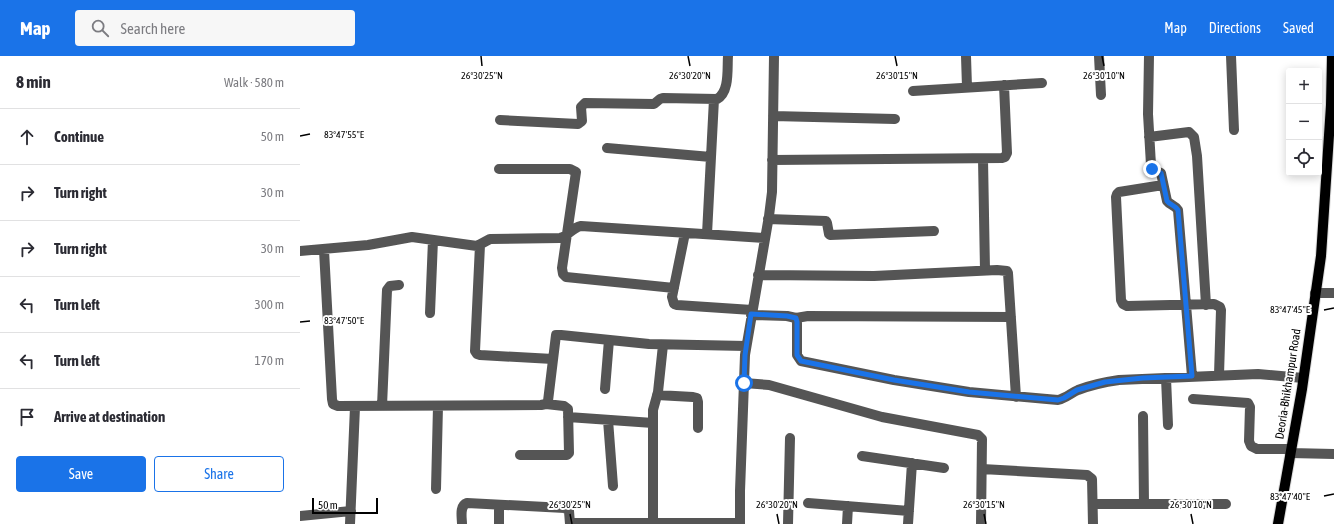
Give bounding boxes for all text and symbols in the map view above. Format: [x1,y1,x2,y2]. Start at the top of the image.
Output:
search box [75,10,355,46]
text: Map [20,17,51,39]
icon: search [89,17,111,39]
text: Search here [121,20,185,37]
text: Map [1164,20,1187,36]
text: Directions [1209,20,1261,36]
text: Saved [1283,20,1314,36]
map controls [1286,68,1322,176]
button: + [1286,68,1322,104]
text: 26°30'25"N [461,70,503,81]
text: 26°30'20"N [669,70,711,81]
text: 26°30'15"N [876,70,918,81]
text: 26°30'10"N [1083,70,1125,81]
text: 8 min [16,72,51,92]
text: Walk · 580 m [224,75,284,90]
button: − [1286,104,1322,140]
icon: ahead [16,126,38,148]
text: Continue [54,128,104,145]
text: 50 m [261,129,284,144]
text: 83°47'55"E [324,129,365,140]
button: locate [1286,140,1322,176]
route end [1143,160,1161,178]
icon: right [16,182,38,204]
text: Turn right [54,184,107,201]
text: 30 m [261,185,284,200]
icon: right [16,238,38,260]
text: Turn right [54,240,107,257]
text: 30 m [261,241,284,256]
icon: left [16,294,38,316]
text: Turn left [54,296,100,313]
text: 300 m [255,297,284,312]
text: 83°47'45"E [1270,304,1311,315]
text: 83°47'50"E [324,315,365,326]
street label: Deoria-Bhikhampur Road [1272,328,1304,440]
icon: left [16,350,38,372]
text: Turn left [54,352,100,369]
text: 170 m [255,353,284,368]
route start [735,374,753,392]
icon: arrive [16,406,38,428]
text: Arrive at destination [54,408,165,425]
button: Save [16,456,146,492]
button: Share [154,456,284,492]
text: 83°47'40"E [1270,491,1311,502]
scale bar [312,496,378,515]
text: 50 m [318,499,338,511]
text: 26°30'25"N [549,499,591,510]
text: 26°30'20"N [756,499,798,510]
text: 26°30'15"N [963,499,1005,510]
text: 26°30'10"N [1170,499,1212,510]

